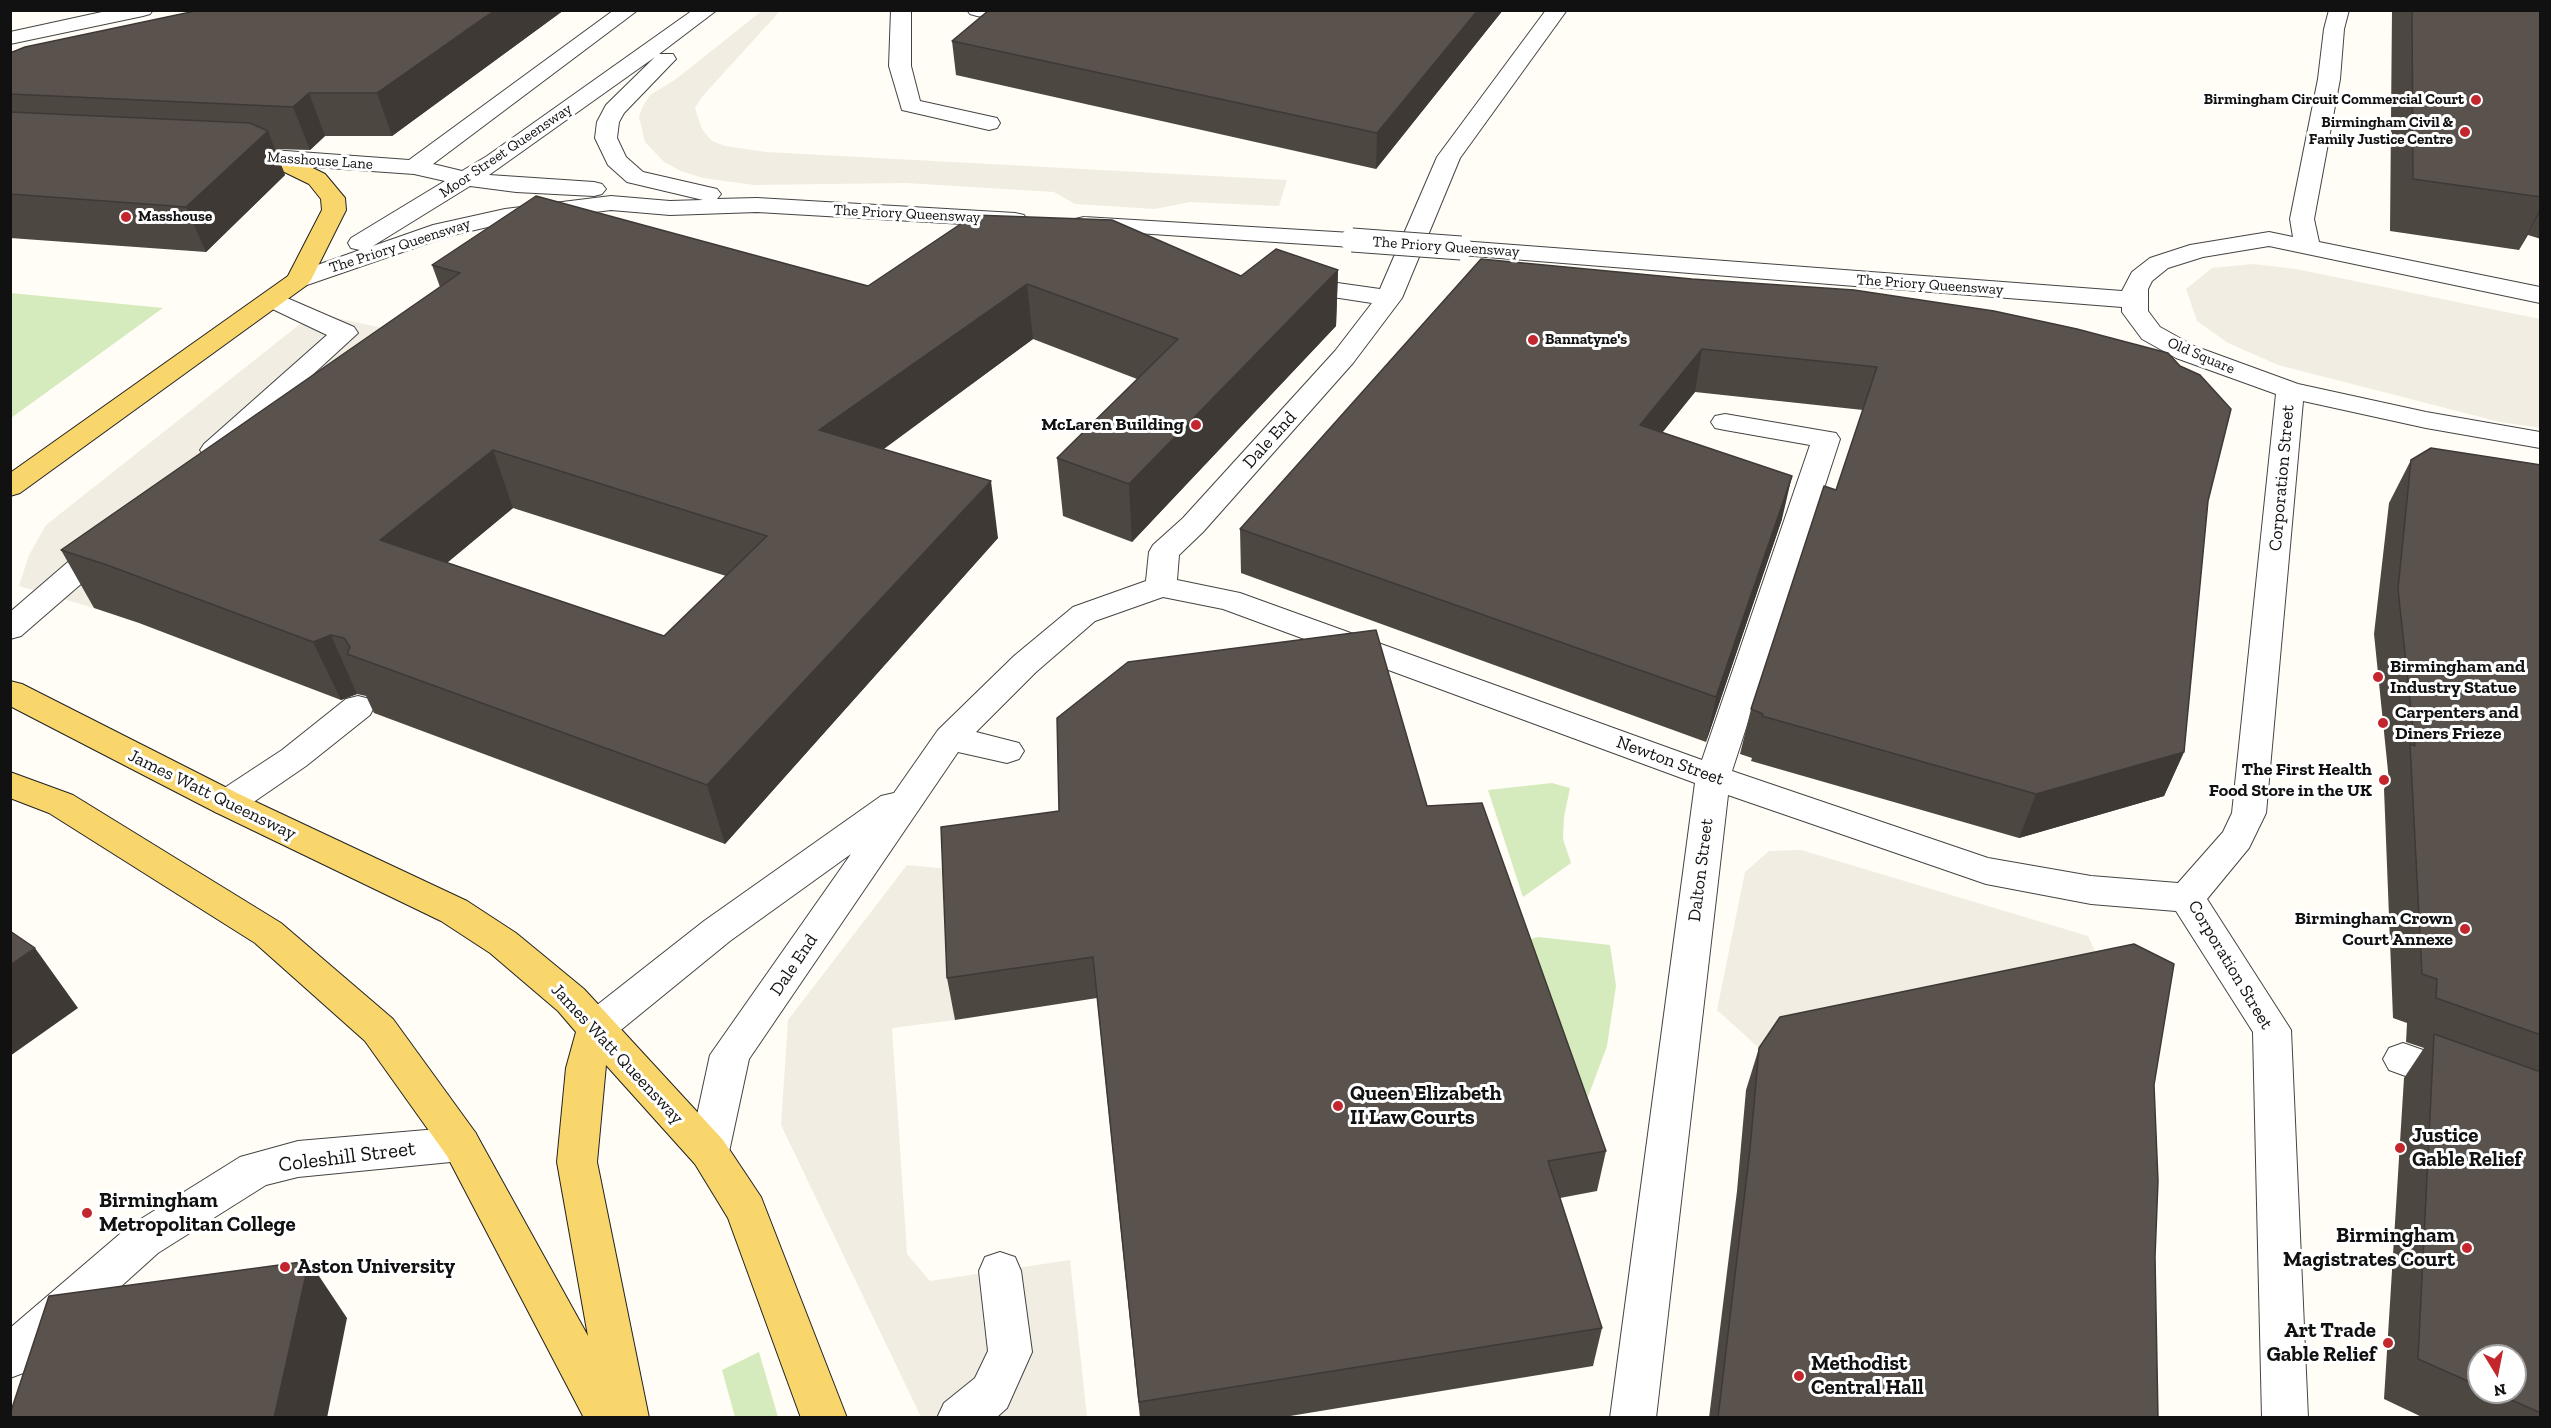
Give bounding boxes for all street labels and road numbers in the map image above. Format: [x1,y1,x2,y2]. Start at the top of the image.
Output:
street label: Moor Street Queensway [436,100,576,202]
street label: Masshouse Lane [266,148,374,174]
street label: The Priory Queensway [833,201,981,227]
street label: The Priory Queensway [327,215,473,277]
street label: The Priory Queensway [1372,233,1520,261]
street label: The Priory Queensway [1856,271,2004,299]
street label: Old Square [2165,334,2237,378]
street label: Corporation Street [2265,404,2299,552]
street label: Dale End [1239,407,1301,473]
street label: Newton Street [1613,732,1727,790]
street label: James Watt Queensway [124,745,300,845]
street label: Dalton Street [1684,817,1718,923]
street label: Corporation Street [2183,897,2277,1033]
street label: Dale End [766,930,822,1000]
street label: James Watt Queensway [546,979,688,1129]
street label: Coleshill Street [277,1136,417,1178]

